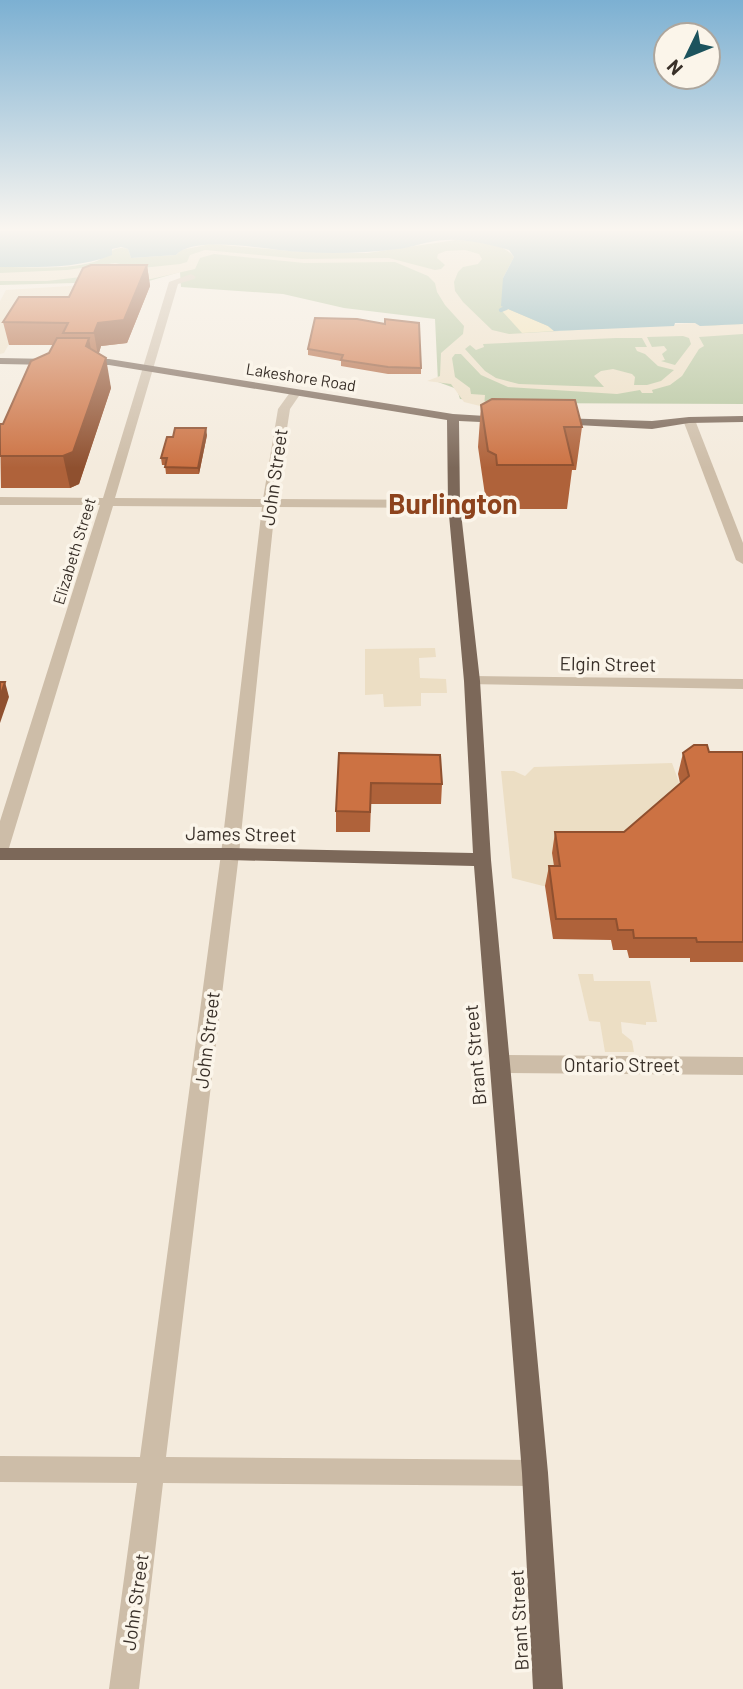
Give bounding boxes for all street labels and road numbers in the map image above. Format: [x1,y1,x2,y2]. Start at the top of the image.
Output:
street label: Lakeshore Road [245,358,357,395]
street label: John Street [255,427,292,527]
street label: Elizabeth Street [48,495,99,607]
street label: Elgin Street [559,651,657,676]
street label: James Street [185,821,297,846]
street label: John Street [189,990,224,1090]
street label: Brant Street [459,1004,490,1107]
street label: Ontario Street [564,1053,680,1076]
street label: John Street [116,1552,153,1652]
street label: Brant Street [504,1569,533,1671]

